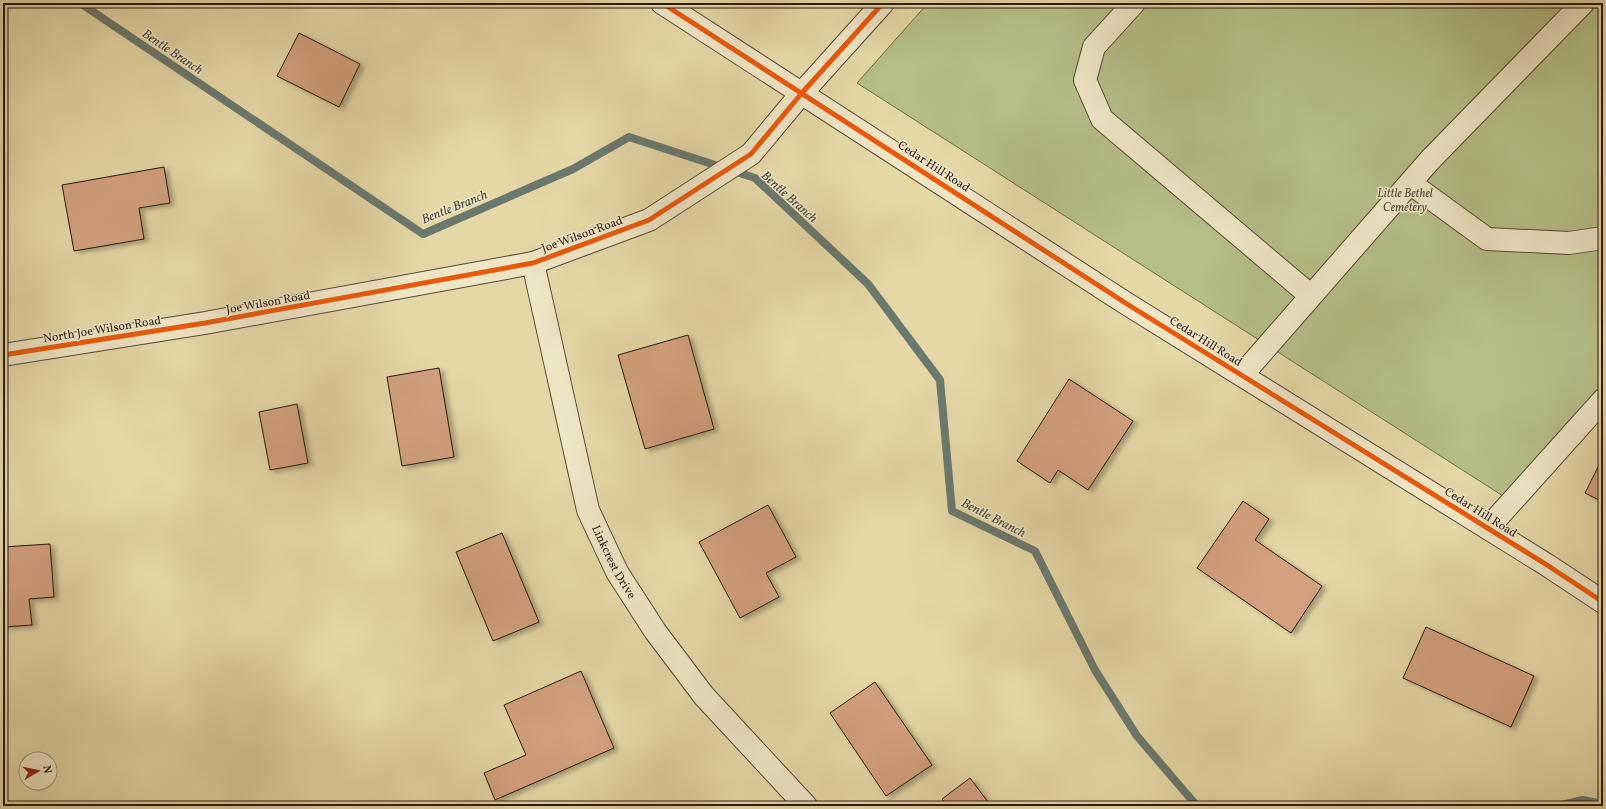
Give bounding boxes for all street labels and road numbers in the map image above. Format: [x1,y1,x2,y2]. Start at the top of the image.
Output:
street label: Cedar Hill Road [894,138,973,196]
street label: Joe Wilson Road [540,213,625,257]
street label: Joe Wilson Road [225,288,312,318]
street label: North Joe Wilson Road [42,313,162,347]
street label: Cedar Hill Road [1166,313,1245,371]
street label: Cedar Hill Road [1441,484,1520,542]
street label: Linkcrest Drive [587,523,639,602]

